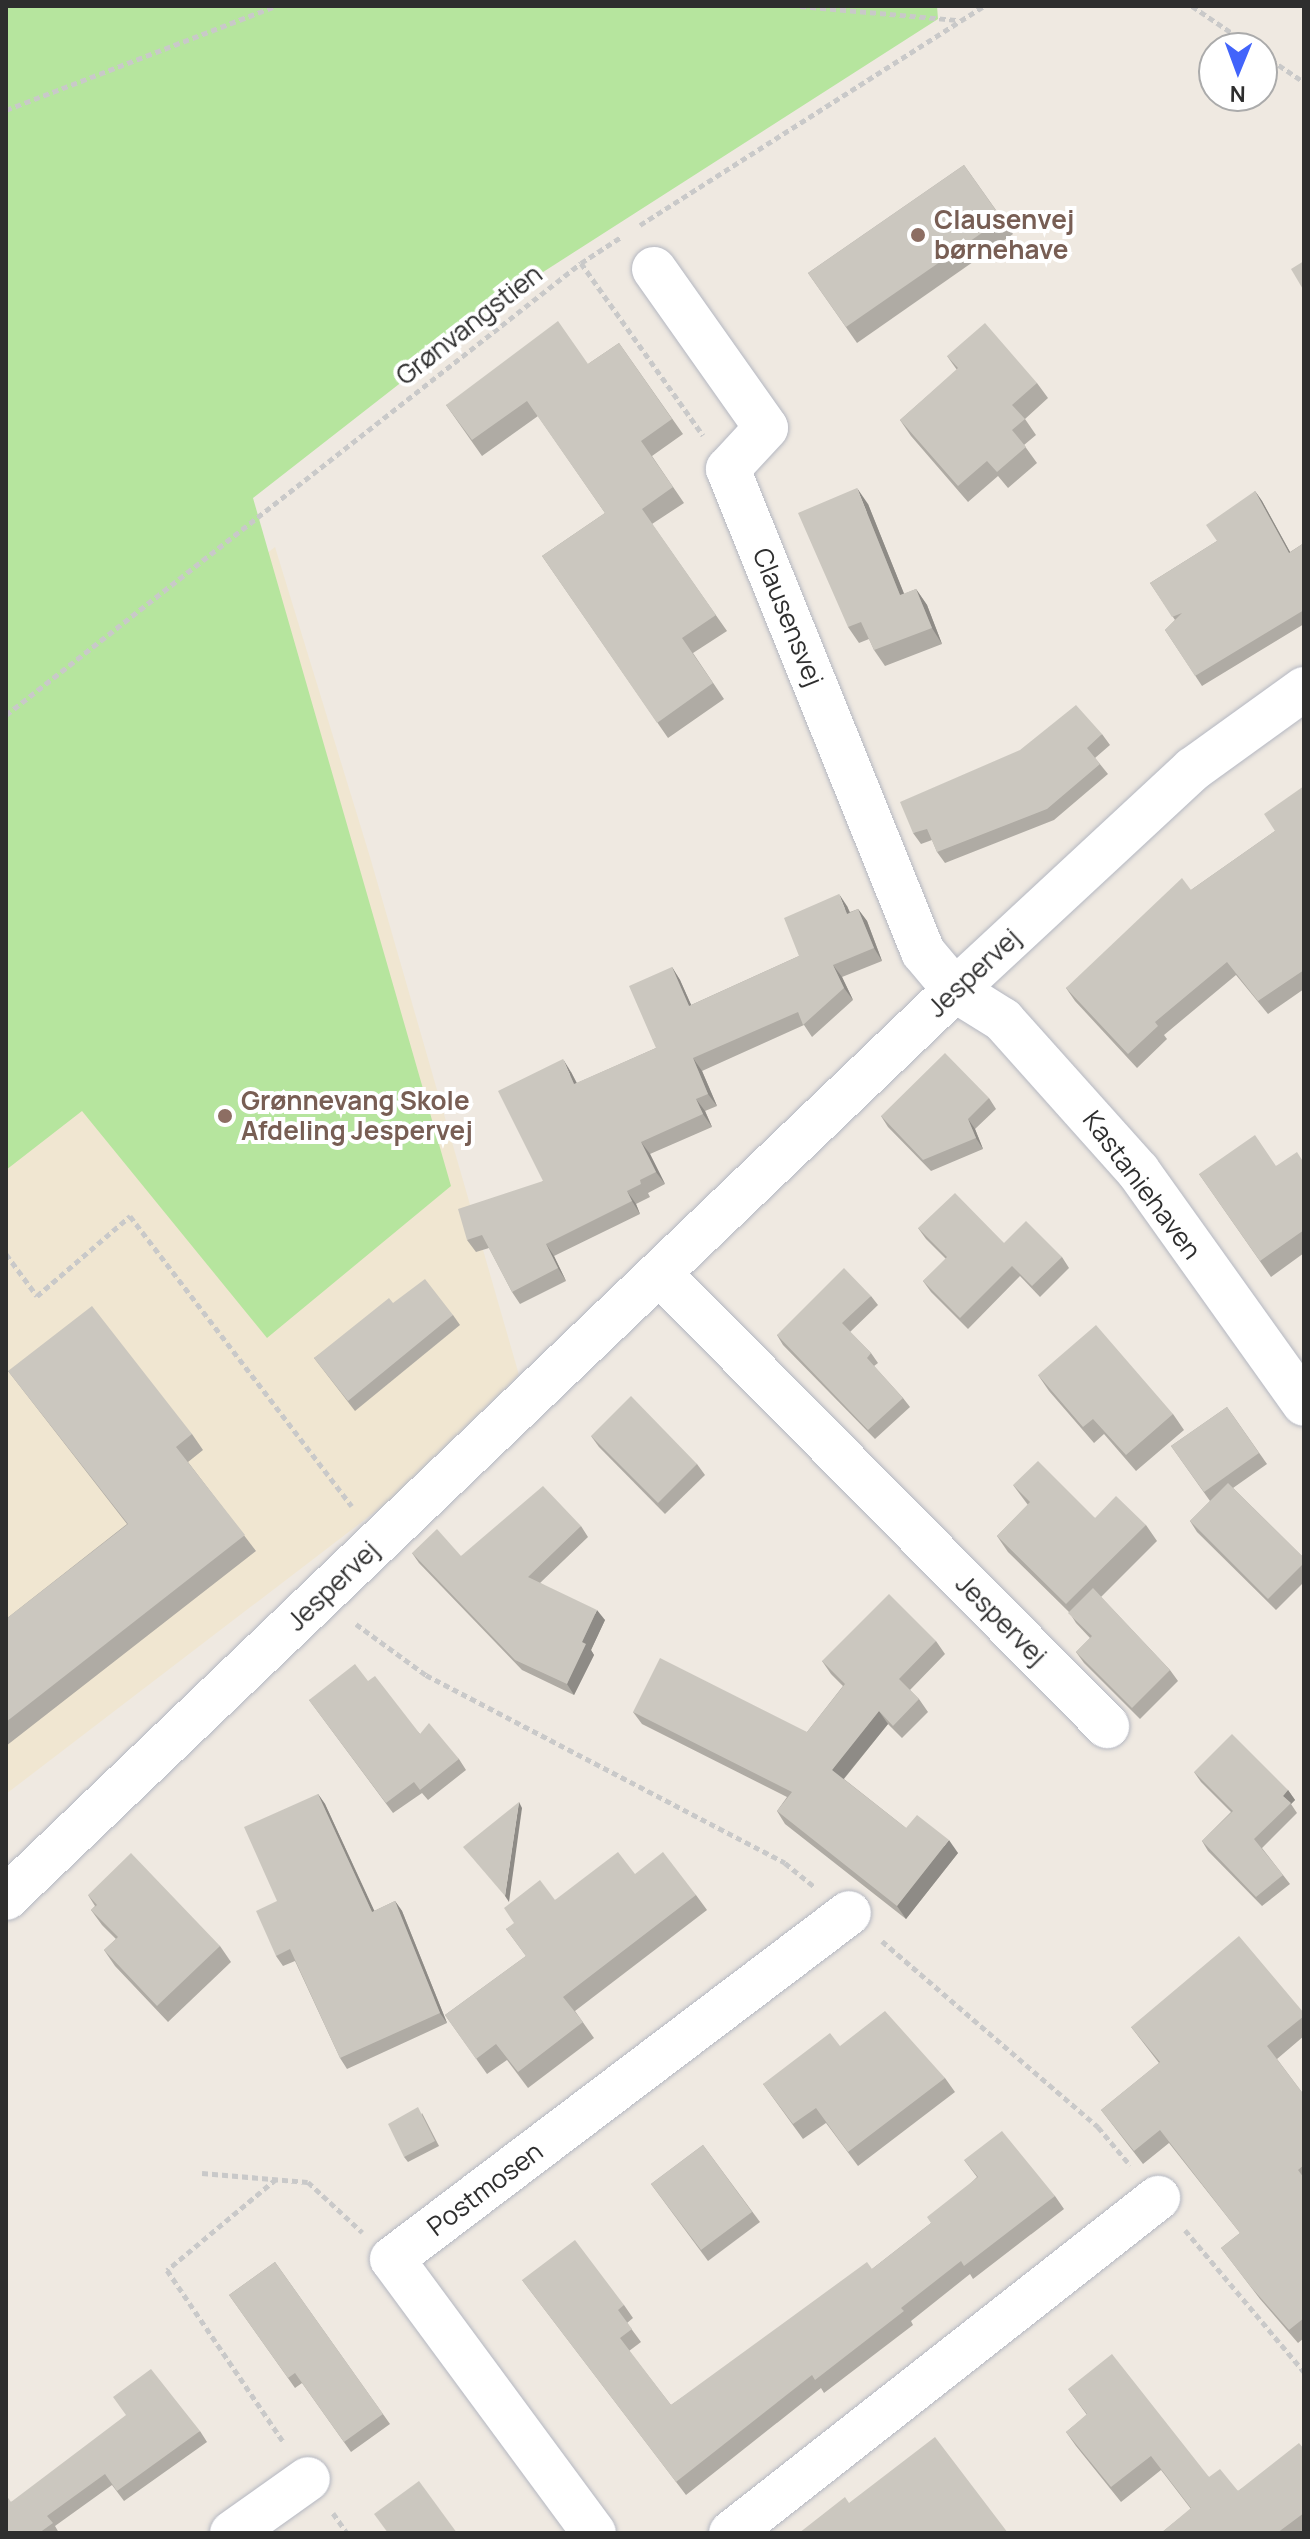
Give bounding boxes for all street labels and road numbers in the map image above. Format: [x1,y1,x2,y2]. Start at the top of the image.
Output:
street label: Grønvangstien [390,258,548,392]
street label: Clausensvej [746,543,830,691]
street label: Jespervej [921,922,1027,1024]
street label: Kastaniehaven [1076,1105,1208,1265]
street label: Jespervej [281,1535,385,1637]
street label: Jespervej [949,1568,1053,1672]
street label: Postmosen [421,2136,549,2242]

